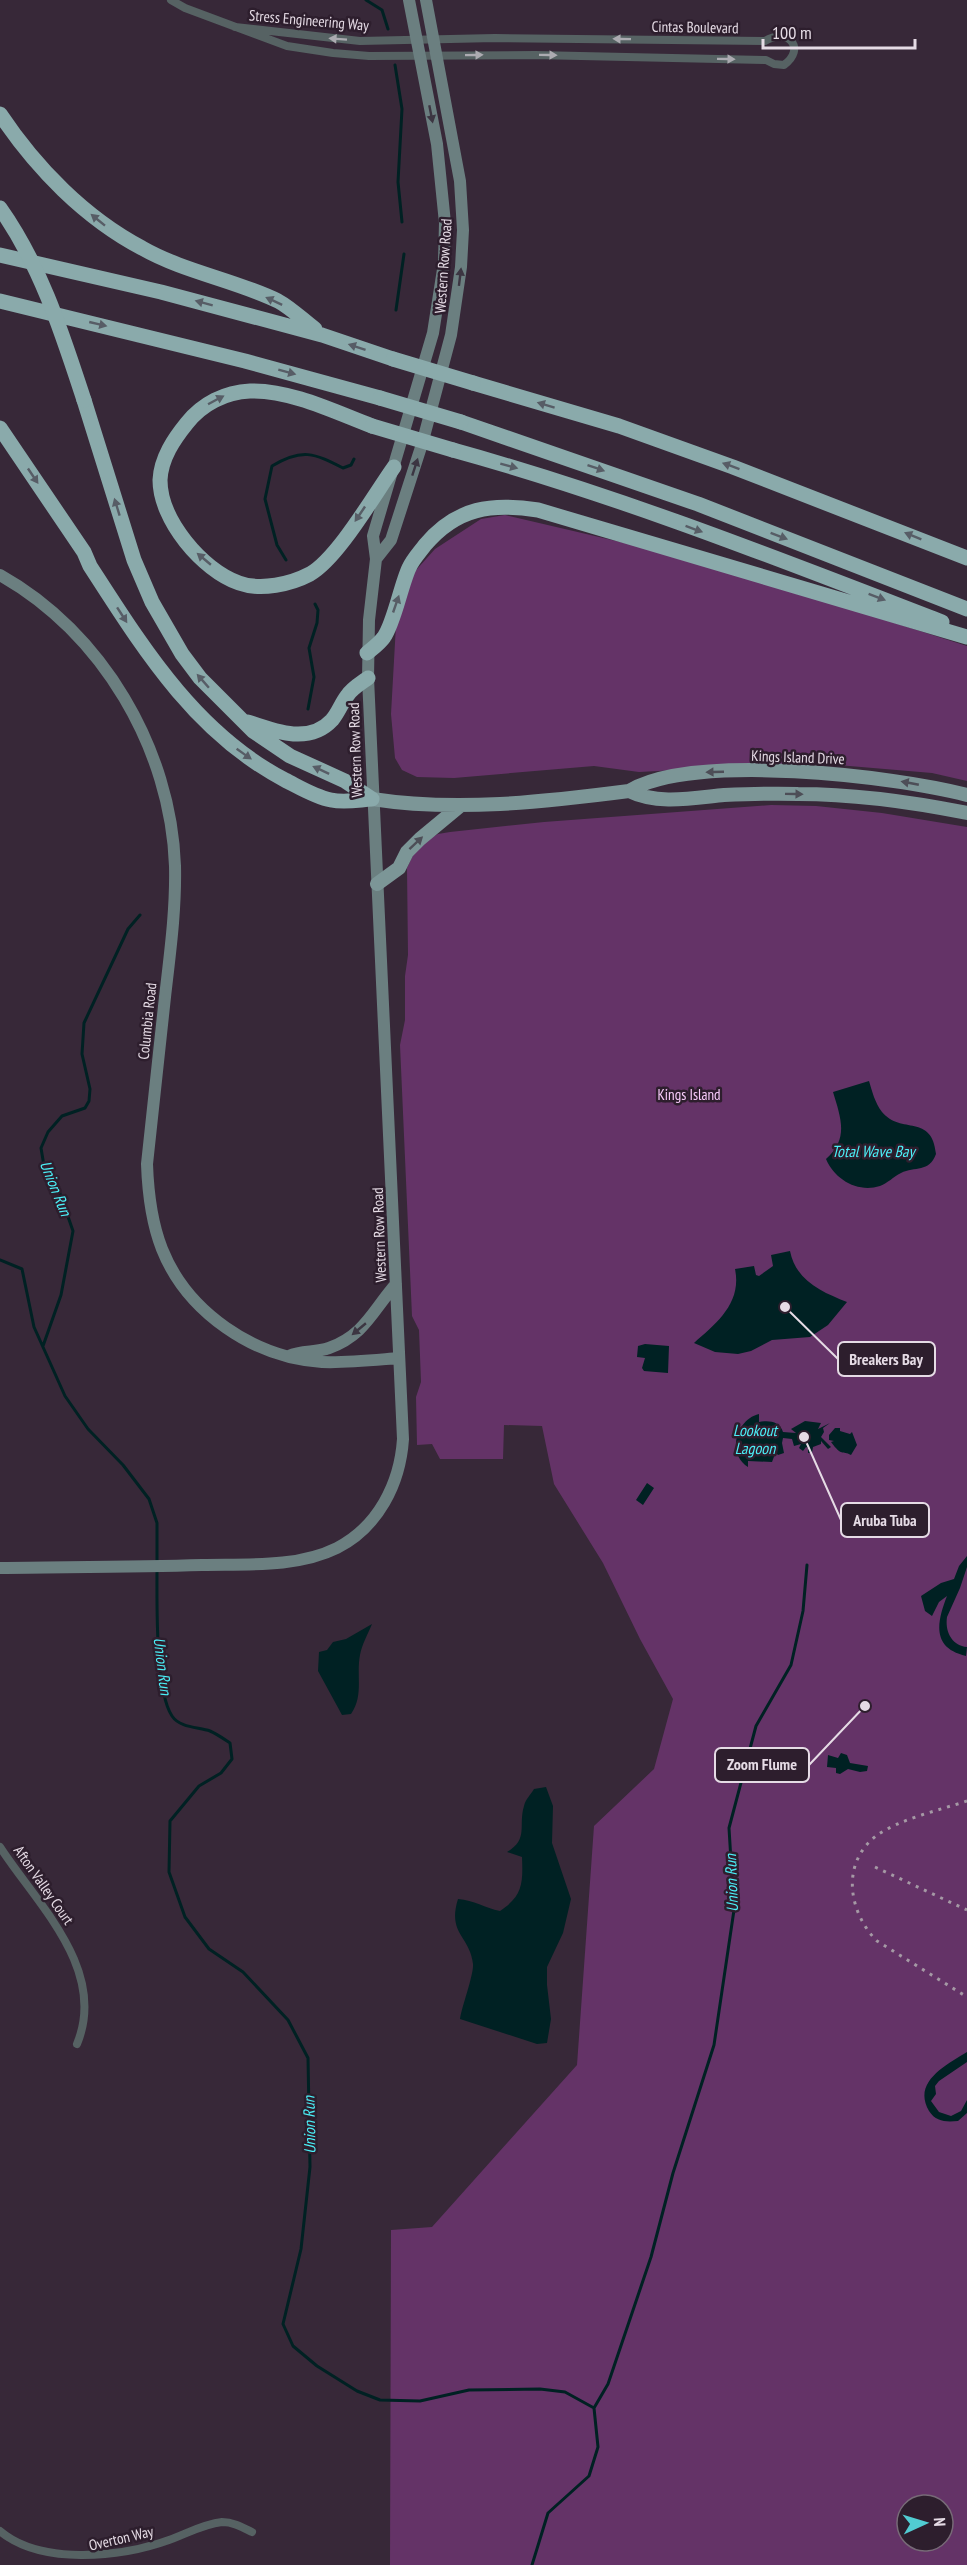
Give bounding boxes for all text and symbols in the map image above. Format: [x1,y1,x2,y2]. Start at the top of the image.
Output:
street label: Stress Engineering Way [248,5,370,35]
scale bar [763,12,914,50]
street label: Cintas Boulevard [651,17,739,37]
text: 100 m [772,21,812,44]
one-way arrow [328,34,347,44]
one-way arrow [613,34,632,44]
one-way arrow [464,50,483,60]
one-way arrow [538,50,557,60]
one-way arrow [717,54,736,64]
one-way arrow [427,104,436,123]
one-way arrow [90,213,106,226]
street label: Western Row Road [430,218,456,314]
one-way arrow [455,268,465,287]
one-way arrow [266,296,283,305]
one-way arrow [195,298,214,308]
one-way arrow [89,320,107,330]
one-way arrow [348,342,366,352]
one-way arrow [278,368,296,377]
one-way arrow [208,395,225,405]
one-way arrow [537,400,555,409]
one-way arrow [410,458,420,476]
one-way arrow [722,461,740,471]
one-way arrow [501,462,519,471]
one-way arrow [587,464,605,474]
one-way arrow [27,468,38,484]
one-way arrow [112,498,121,516]
one-way arrow [355,506,366,523]
one-way arrow [685,524,703,534]
one-way arrow [770,531,788,541]
one-way arrow [903,531,921,541]
one-way arrow [197,553,212,566]
one-way arrow [868,592,886,602]
one-way arrow [392,595,402,613]
one-way arrow [116,607,127,623]
one-way arrow [197,674,210,689]
street label: Western Row Road [344,702,366,798]
street label: Kings Island Drive [751,746,845,768]
one-way arrow [235,748,251,760]
one-way arrow [312,765,330,775]
one-way arrow [706,768,725,777]
one-way arrow [900,778,919,787]
one-way arrow [785,789,804,799]
one-way arrow [409,836,424,850]
street label: Columbia Road [134,982,160,1060]
park label: Kings Island [657,1085,721,1104]
water label: Total Wave Bay [832,1141,916,1161]
water label: Union Run [36,1157,76,1219]
street label: Western Row Road [368,1187,390,1283]
one-way arrow [352,1322,367,1335]
callout: Breakers Bay [838,1342,935,1376]
text: Breakers Bay [849,1349,923,1369]
water label: Lookout Lagoon [733,1420,779,1458]
callout: Aruba Tuba [841,1503,929,1537]
text: Aruba Tuba [852,1510,917,1530]
water label: Union Run [150,1636,177,1697]
callout: Zoom Flume [715,1748,809,1782]
text: Zoom Flume [727,1754,797,1774]
street label: Afton Valley Court [10,1842,78,1928]
water label: Union Run [720,1853,742,1912]
water label: Union Run [298,2095,320,2154]
north arrow [895,2493,955,2553]
text: N [930,2517,950,2527]
street label: Overton Way [87,2521,156,2555]

